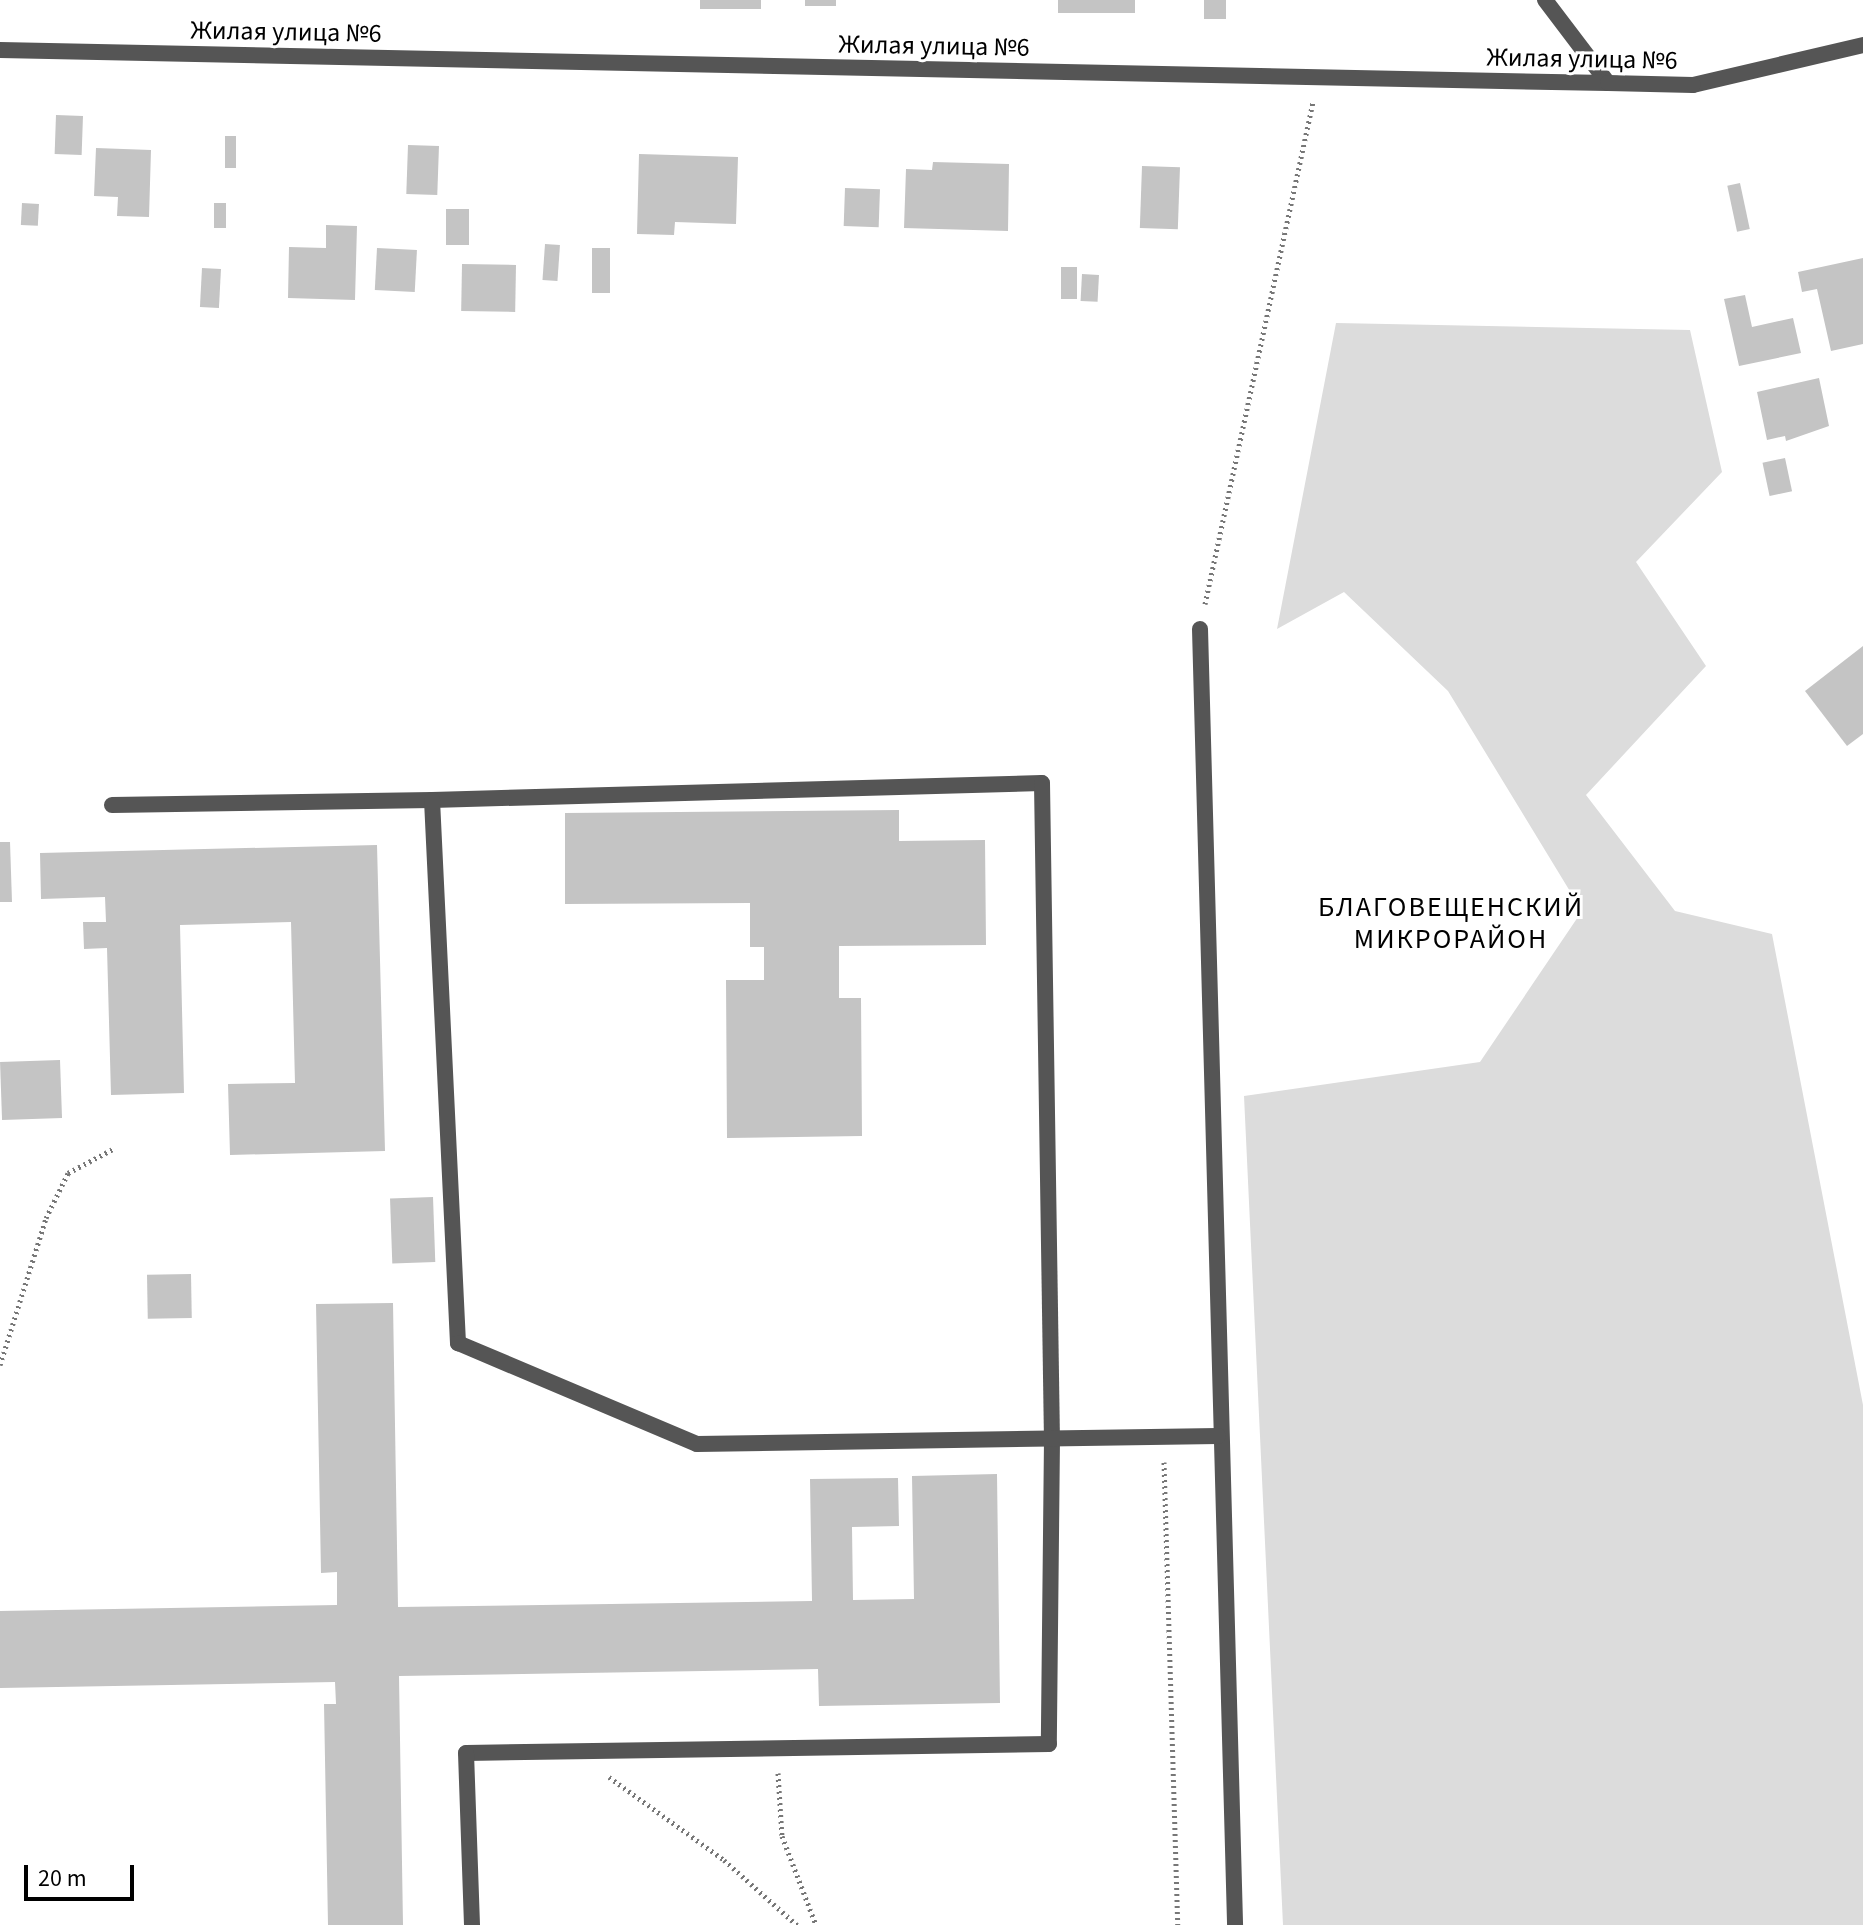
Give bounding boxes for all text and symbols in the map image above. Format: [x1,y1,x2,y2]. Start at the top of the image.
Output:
street label: Жилая улица №6 [190,15,382,49]
street label: Жилая улица №6 [838,29,1030,63]
street label: Жилая улица №6 [1486,42,1678,76]
district label: БЛАГОВЕЩЕНСКИЙ МИКРОРАЙОН [1318,890,1584,956]
scale bar [28,1849,138,1899]
text: 20 m [38,1861,87,1896]

